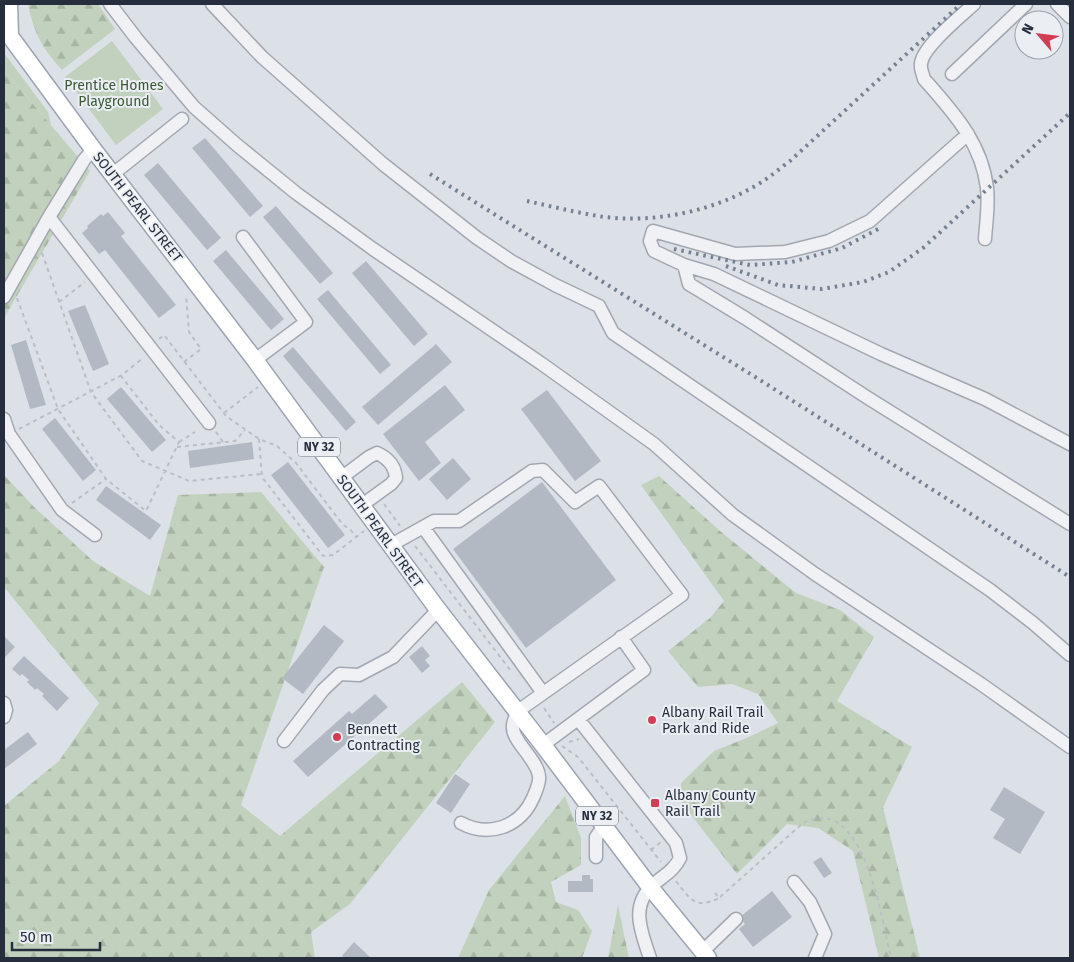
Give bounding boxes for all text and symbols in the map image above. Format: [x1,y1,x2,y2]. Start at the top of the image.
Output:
north arrow [1014,10,1064,60]
text: N [1018,21,1038,37]
park label: Prentice Homes Playground [64,77,164,110]
street label: SOUTH PEARL STREET [89,149,186,266]
road number: NY 32 [298,438,340,457]
street label: SOUTH PEARL STREET [333,472,427,592]
place label: Albany Rail Trail Park and Ride [662,704,764,737]
marker: Albany Rail Trail Park and Ride [646,714,658,726]
place label: Bennett Contracting [347,721,420,754]
marker: Bennett Contracting [331,731,343,743]
place label: Albany County Rail Trail [665,787,756,820]
marker: Albany County Rail Trail [649,797,661,809]
road number: NY 32 [576,806,618,826]
scale bar [12,920,100,952]
text: 50 m [20,928,53,946]

